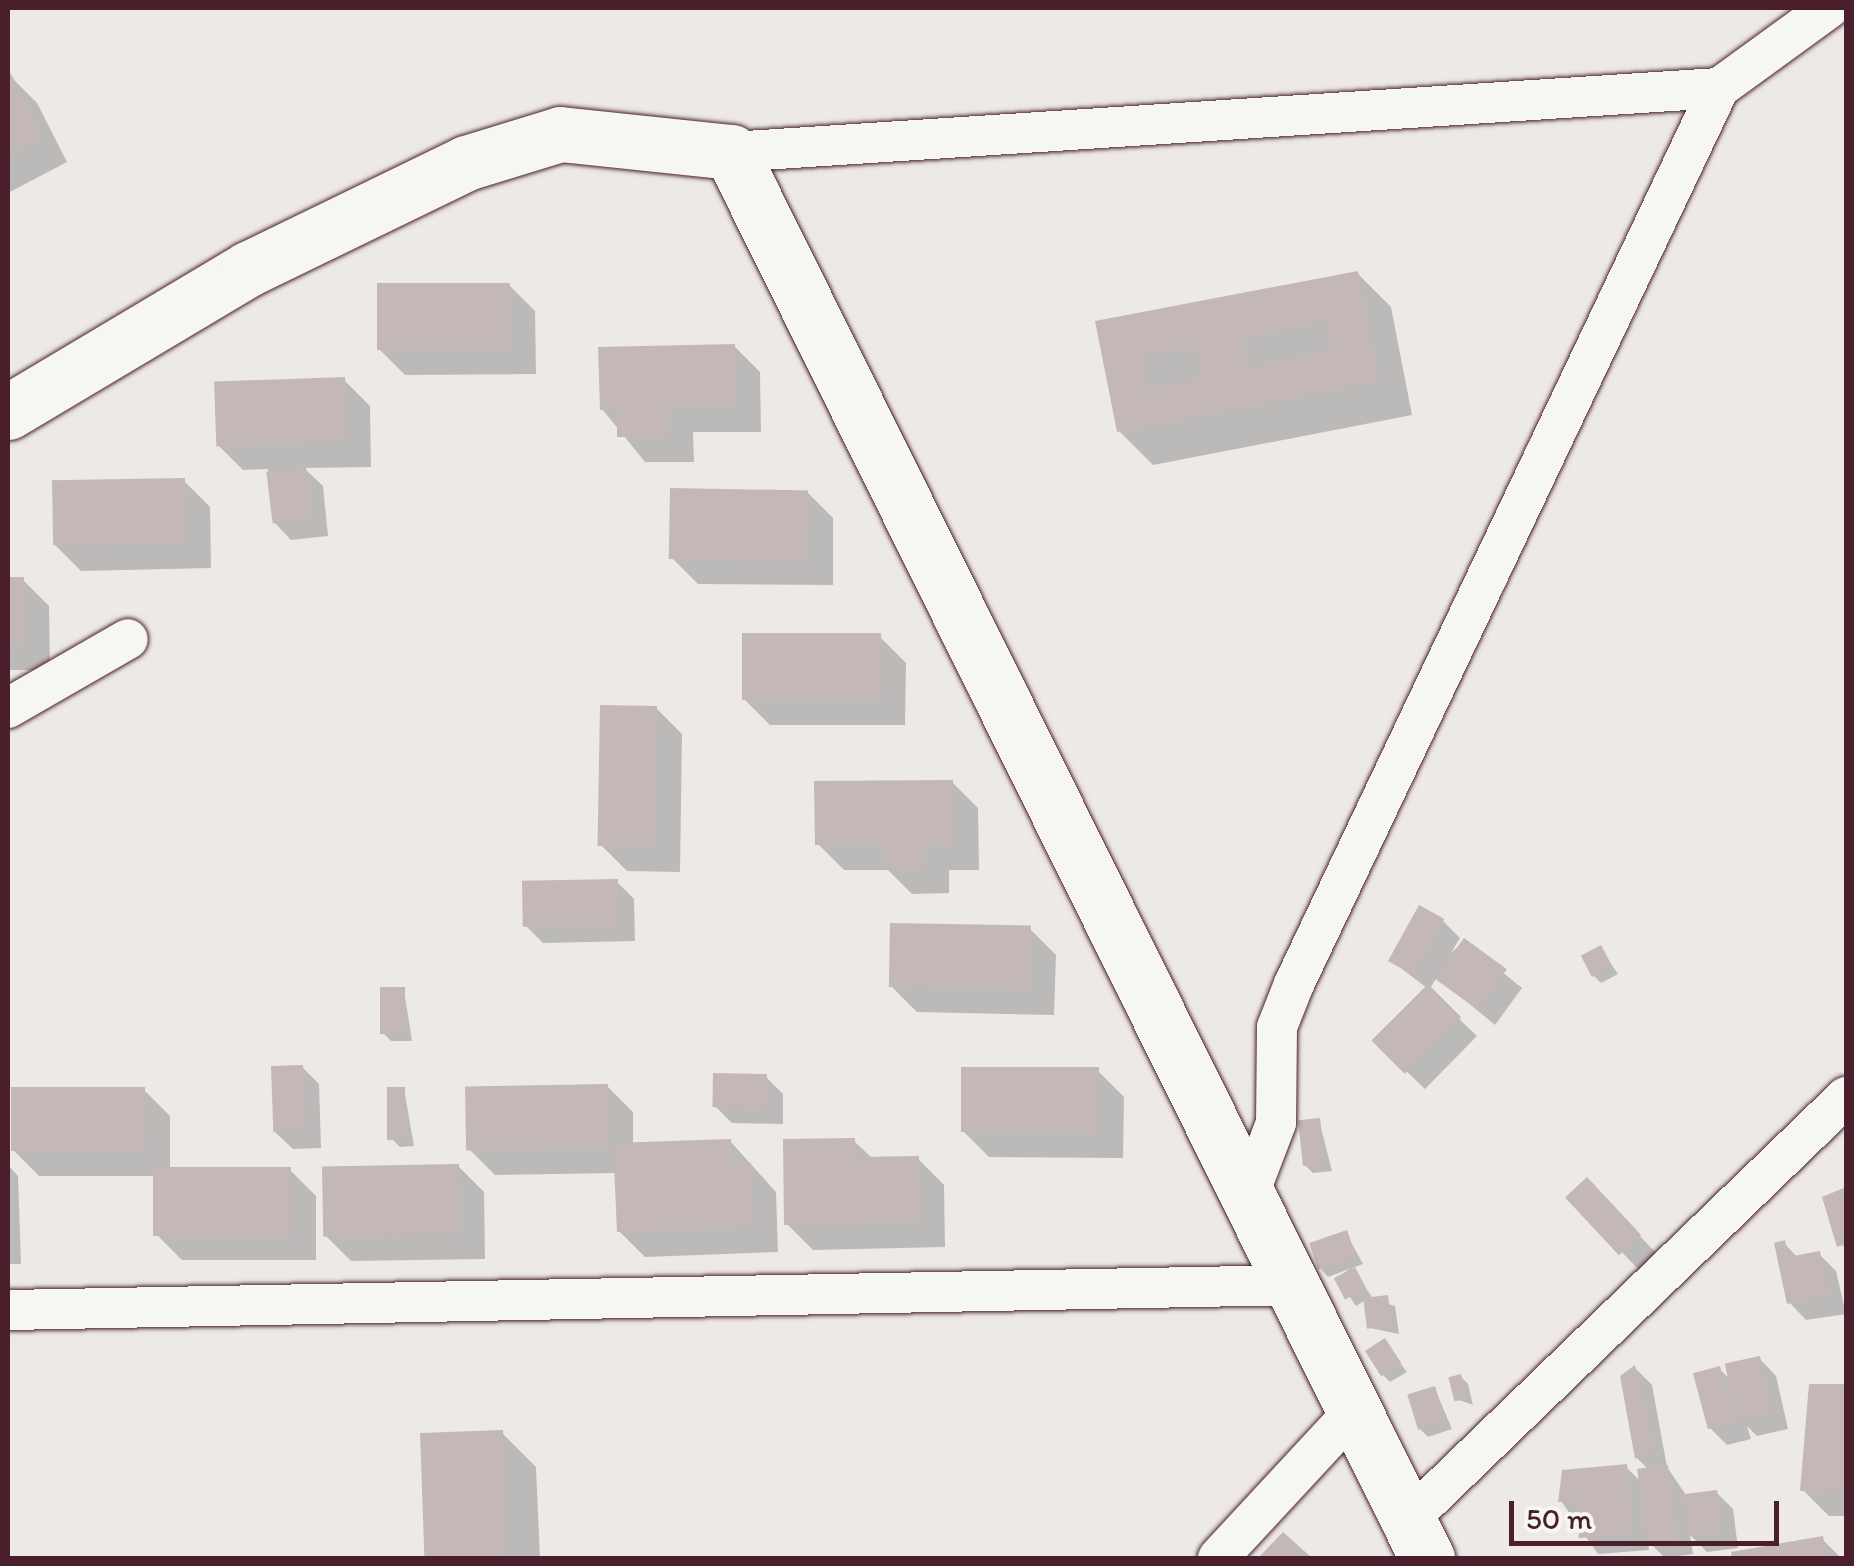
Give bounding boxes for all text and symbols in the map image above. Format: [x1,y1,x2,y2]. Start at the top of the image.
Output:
scale bar [1514,1481,1784,1543]
text: 50 m [1526,1500,1592,1537]

